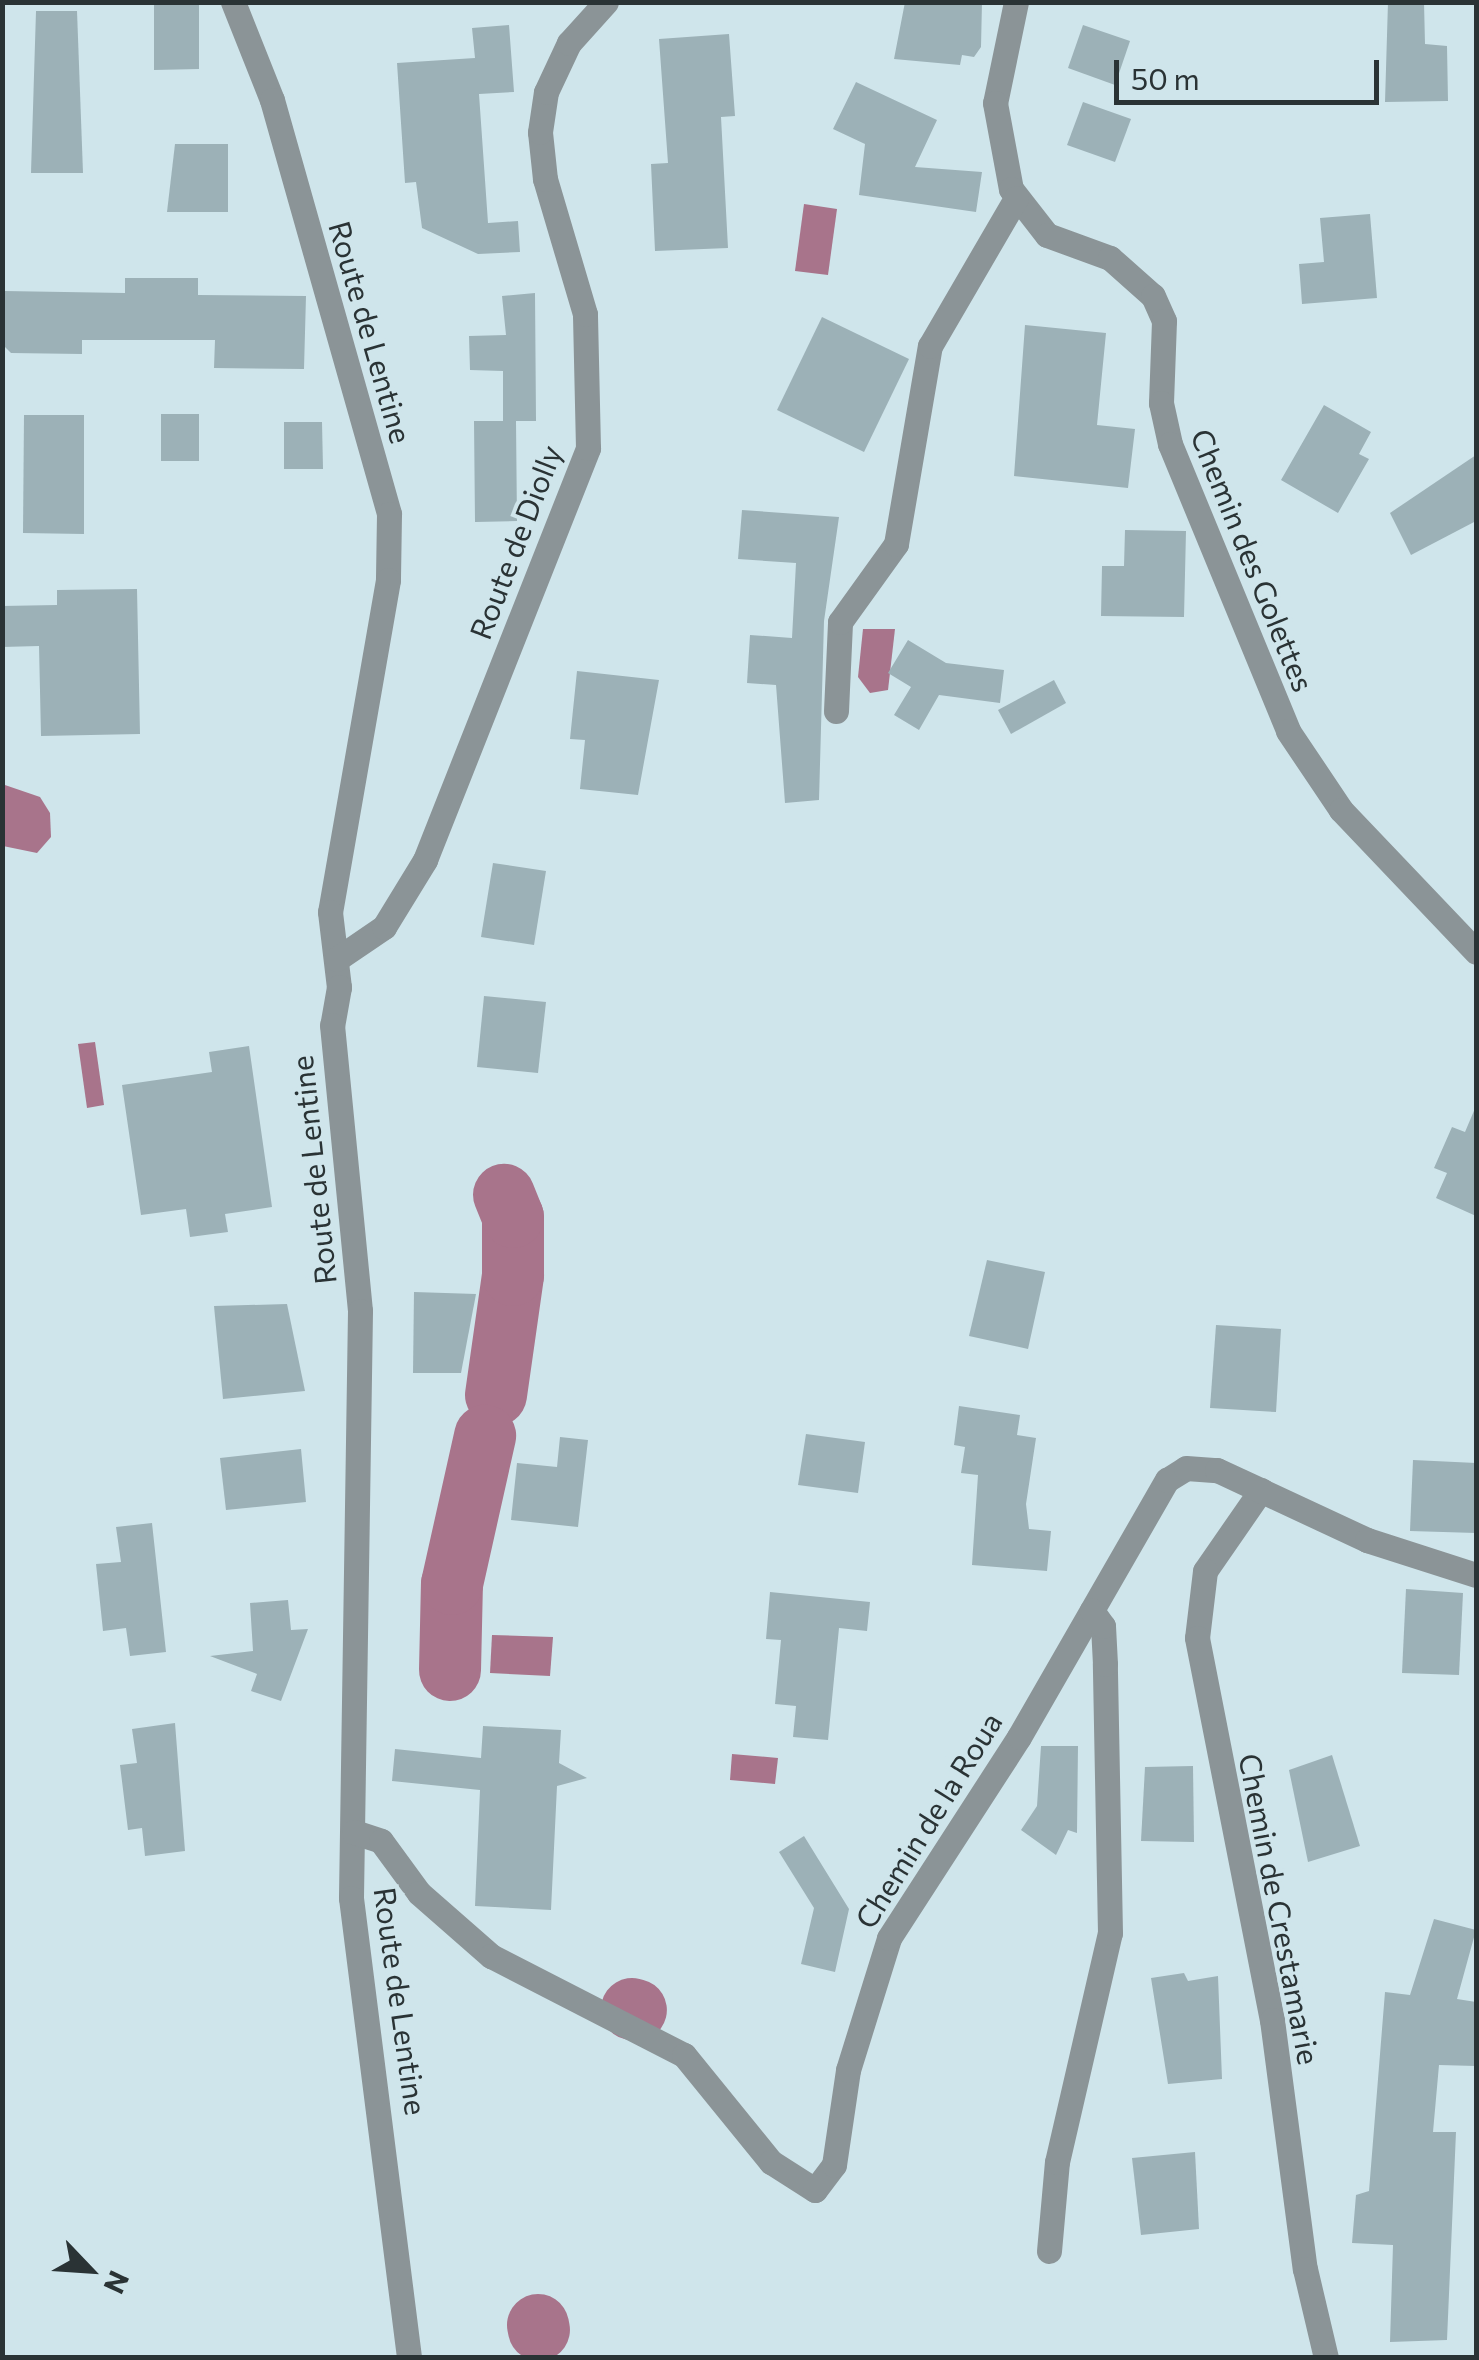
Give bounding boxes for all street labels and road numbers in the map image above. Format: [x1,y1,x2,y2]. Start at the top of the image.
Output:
street label: Route de Lentine [322,217,420,447]
street label: Chemin des Golettes [1184,423,1322,697]
street label: Route de Diolly [461,440,569,644]
street label: Route de Lentine [283,1054,343,1286]
street label: Chemin de la Roua [847,1705,1009,1935]
street label: Chemin de Crestamarie [1232,1750,1328,2068]
street label: Route de Lentine [367,1885,435,2117]

